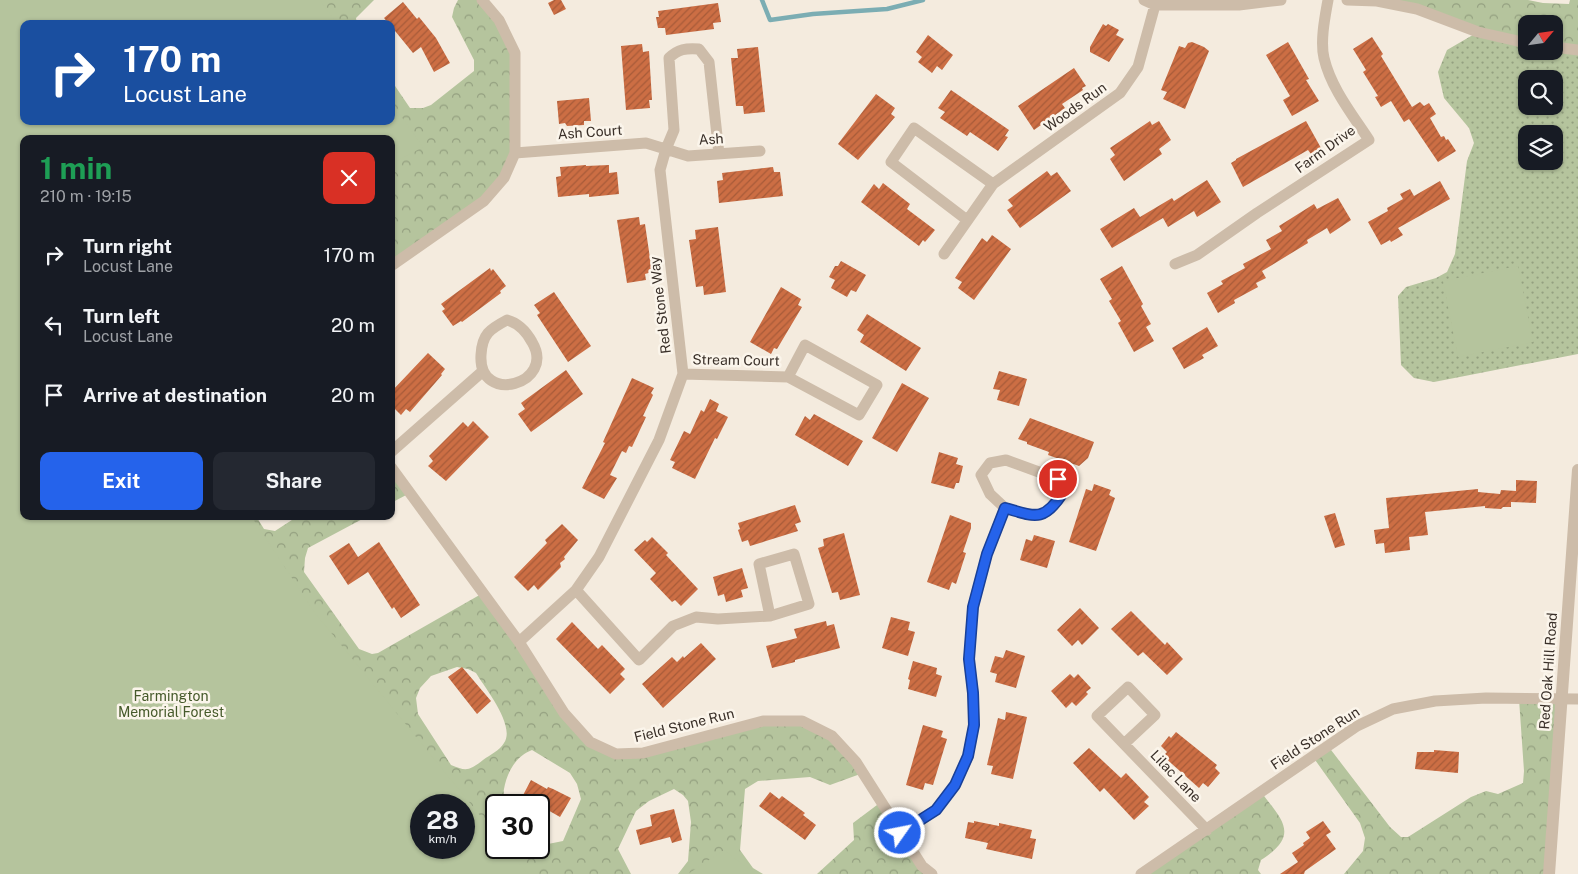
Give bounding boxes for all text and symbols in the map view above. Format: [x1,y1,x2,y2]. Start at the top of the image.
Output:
north arrow [1518,15,1562,60]
map controls [1518,15,1563,170]
text: 170 m [123,39,221,80]
icon: right [40,40,105,105]
button: search [1518,70,1563,115]
street label: Woods Run [1041,79,1109,135]
text: Locust Lane [123,81,247,107]
street label: Ash Court [557,122,623,142]
street label: Farm Drive [1292,122,1358,176]
button: layers [1518,125,1563,170]
street label: Ash [698,130,724,148]
text: 1 min [40,150,112,186]
button: close [323,152,375,204]
text: 210 m · 19:15 [40,187,132,206]
text: Turn right [83,235,172,257]
icon: right [40,241,68,269]
text: 170 m [324,244,375,266]
street label: Red Stone Way [646,255,674,355]
text: Locust Lane [83,257,173,276]
text: Turn left [83,305,160,327]
icon: left [40,311,68,339]
text: 20 m [331,314,375,336]
text: Locust Lane [83,327,173,346]
street label: Stream Court [692,351,780,369]
icon: arrive [40,381,68,409]
text: Arrive at destination [83,384,267,406]
text: 20 m [331,384,375,406]
button: Exit [40,452,203,510]
button: Share [213,452,375,510]
pin [1037,458,1079,500]
icon: arrive [1044,465,1072,493]
street label: Red Oak Hill Road [1536,612,1560,730]
park label: Farmington Memorial Forest [118,688,224,720]
street label: Field Stone Run [1268,703,1362,773]
street label: Field Stone Run [632,705,736,745]
street label: Lilac Lane [1147,747,1205,805]
speed limit sign: 30 [485,794,550,859]
text: 28 [426,805,459,835]
position arrow [873,806,925,858]
text: km/h [428,832,457,846]

